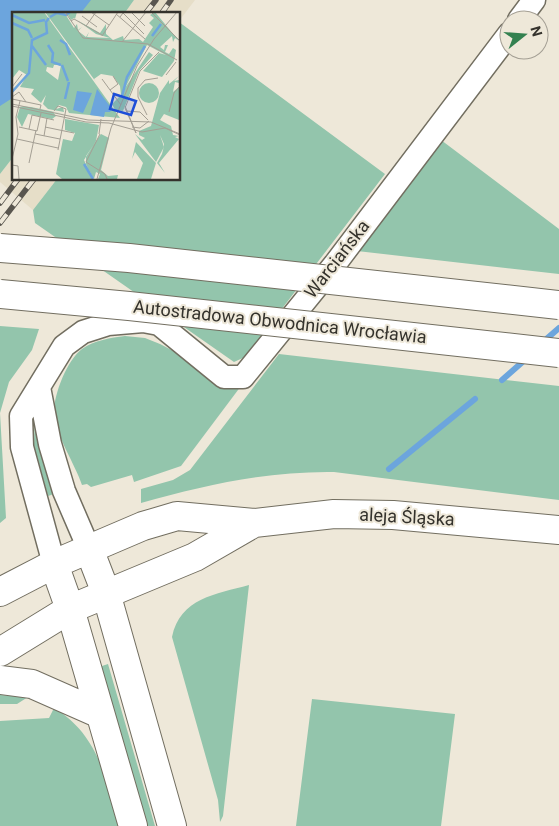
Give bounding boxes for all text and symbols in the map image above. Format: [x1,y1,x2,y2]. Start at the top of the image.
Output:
north arrow [499,10,549,60]
inset map [12,12,180,180]
text: N [527,24,546,38]
street label: Warciańska [300,216,374,302]
street label: Autostradowa Obwodnica Wrocławia [132,296,428,347]
street label: aleja Śląska [359,504,455,529]

